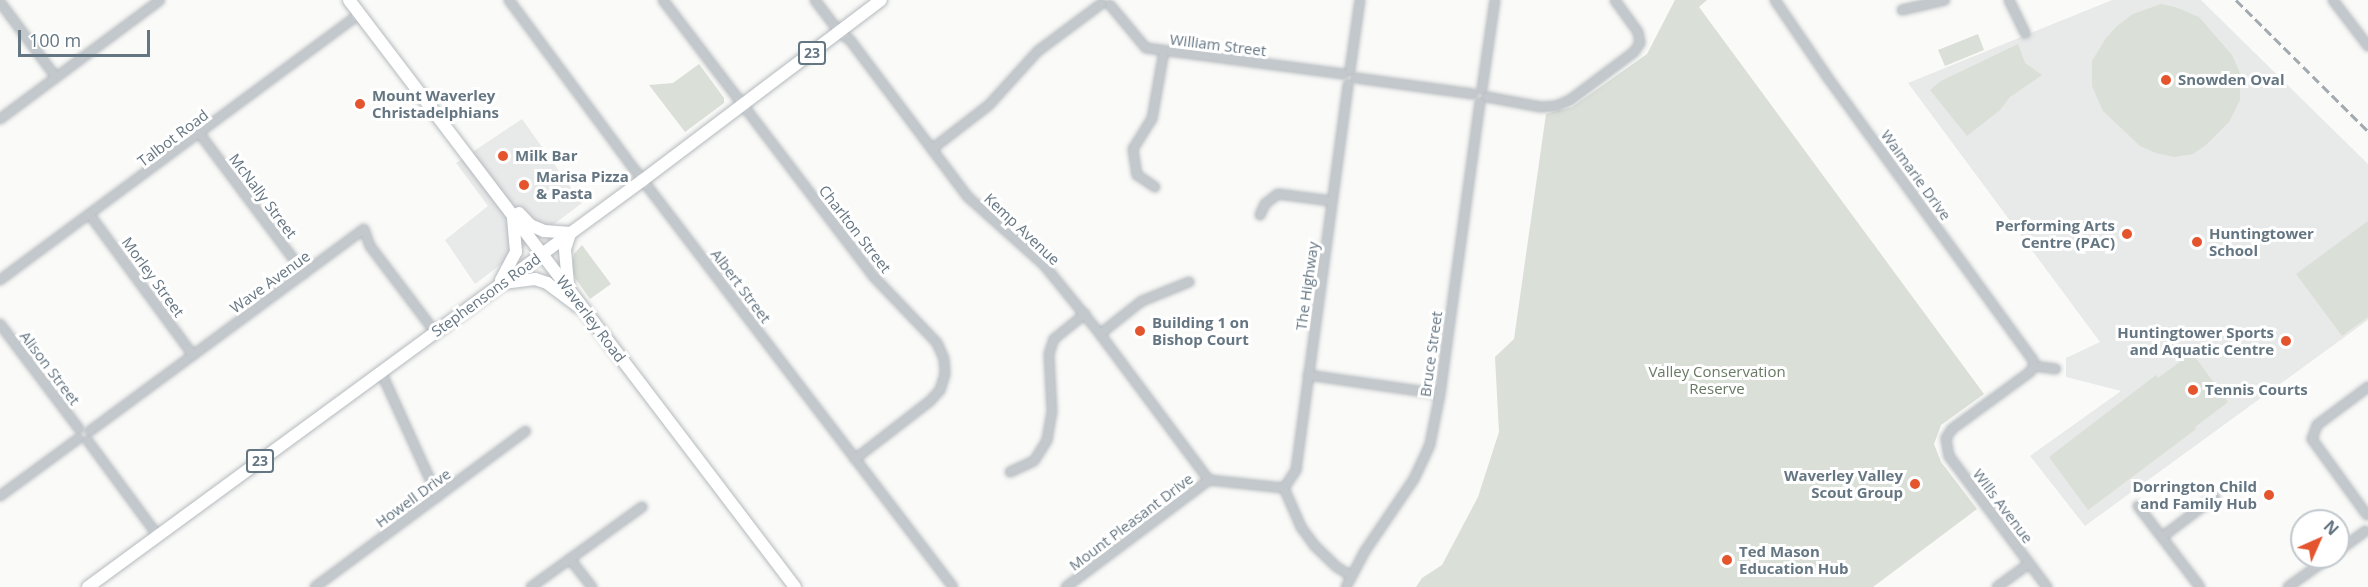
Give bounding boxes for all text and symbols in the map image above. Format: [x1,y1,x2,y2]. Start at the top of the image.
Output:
scale bar [21,18,153,56]
text: 100 m [29,28,81,52]
street label: William Street [1169,30,1267,60]
road number: 23 [797,42,827,64]
place label: Snowden Oval [2178,71,2284,89]
marker: Snowden Oval [2159,73,2173,87]
place label: Mount Waverley Christadelphians [372,86,499,121]
marker: Mount Waverley Christadelphians [353,97,367,111]
street label: Talbot Road [134,106,212,170]
street label: Waimarie Drive [1877,126,1955,224]
place label: Milk Bar [515,147,577,165]
marker: Milk Bar [496,149,510,163]
street label: McNally Street [225,150,301,242]
place label: Marisa Pizza & Pasta [536,167,629,202]
marker: Marisa Pizza & Pasta [517,178,531,192]
street label: Charlton Street [815,182,895,276]
street label: Kemp Avenue [980,189,1064,269]
place label: Performing Arts Centre (PAC) [1995,216,2115,251]
place label: Huntingtower School [2209,224,2314,259]
marker: Performing Arts Centre (PAC) [2120,227,2134,241]
street label: Morley Street [118,234,188,320]
marker: Huntingtower School [2190,235,2204,249]
street label: The Highway [1292,240,1322,332]
street label: Albert Street [707,245,775,327]
street label: Wave Avenue [227,247,313,317]
street label: Stephensons Road [428,249,544,341]
street label: Waverley Road [553,272,629,366]
street label: Bruce Street [1416,310,1446,398]
place label: Building 1 on Bishop Court [1152,313,1249,348]
place label: Huntingtower Sports and Aquatic Centre [2117,323,2274,358]
marker: Building 1 on Bishop Court [1133,324,1147,338]
street label: Alison Street [16,327,84,409]
marker: Huntingtower Sports and Aquatic Centre [2279,334,2293,348]
park label: Valley Conservation Reserve [1648,362,1786,397]
place label: Tennis Courts [2205,381,2308,399]
marker: Tennis Courts [2186,383,2200,397]
road number: 23 [245,450,275,472]
street label: Howell Drive [372,465,454,531]
street label: Wills Avenue [1969,465,2037,547]
place label: Waverley Valley Scout Group [1784,466,1903,501]
street label: Mount Pleasant Drive [1066,470,1196,574]
marker: Waverley Valley Scout Group [1908,477,1922,491]
place label: Dorrington Child and Family Hub [2132,477,2257,512]
marker: Dorrington Child and Family Hub [2262,488,2276,502]
north arrow [2290,509,2350,569]
text: N [2319,515,2344,540]
place label: Ted Mason Education Hub [1739,542,1848,577]
marker: Ted Mason Education Hub [1720,553,1734,567]

